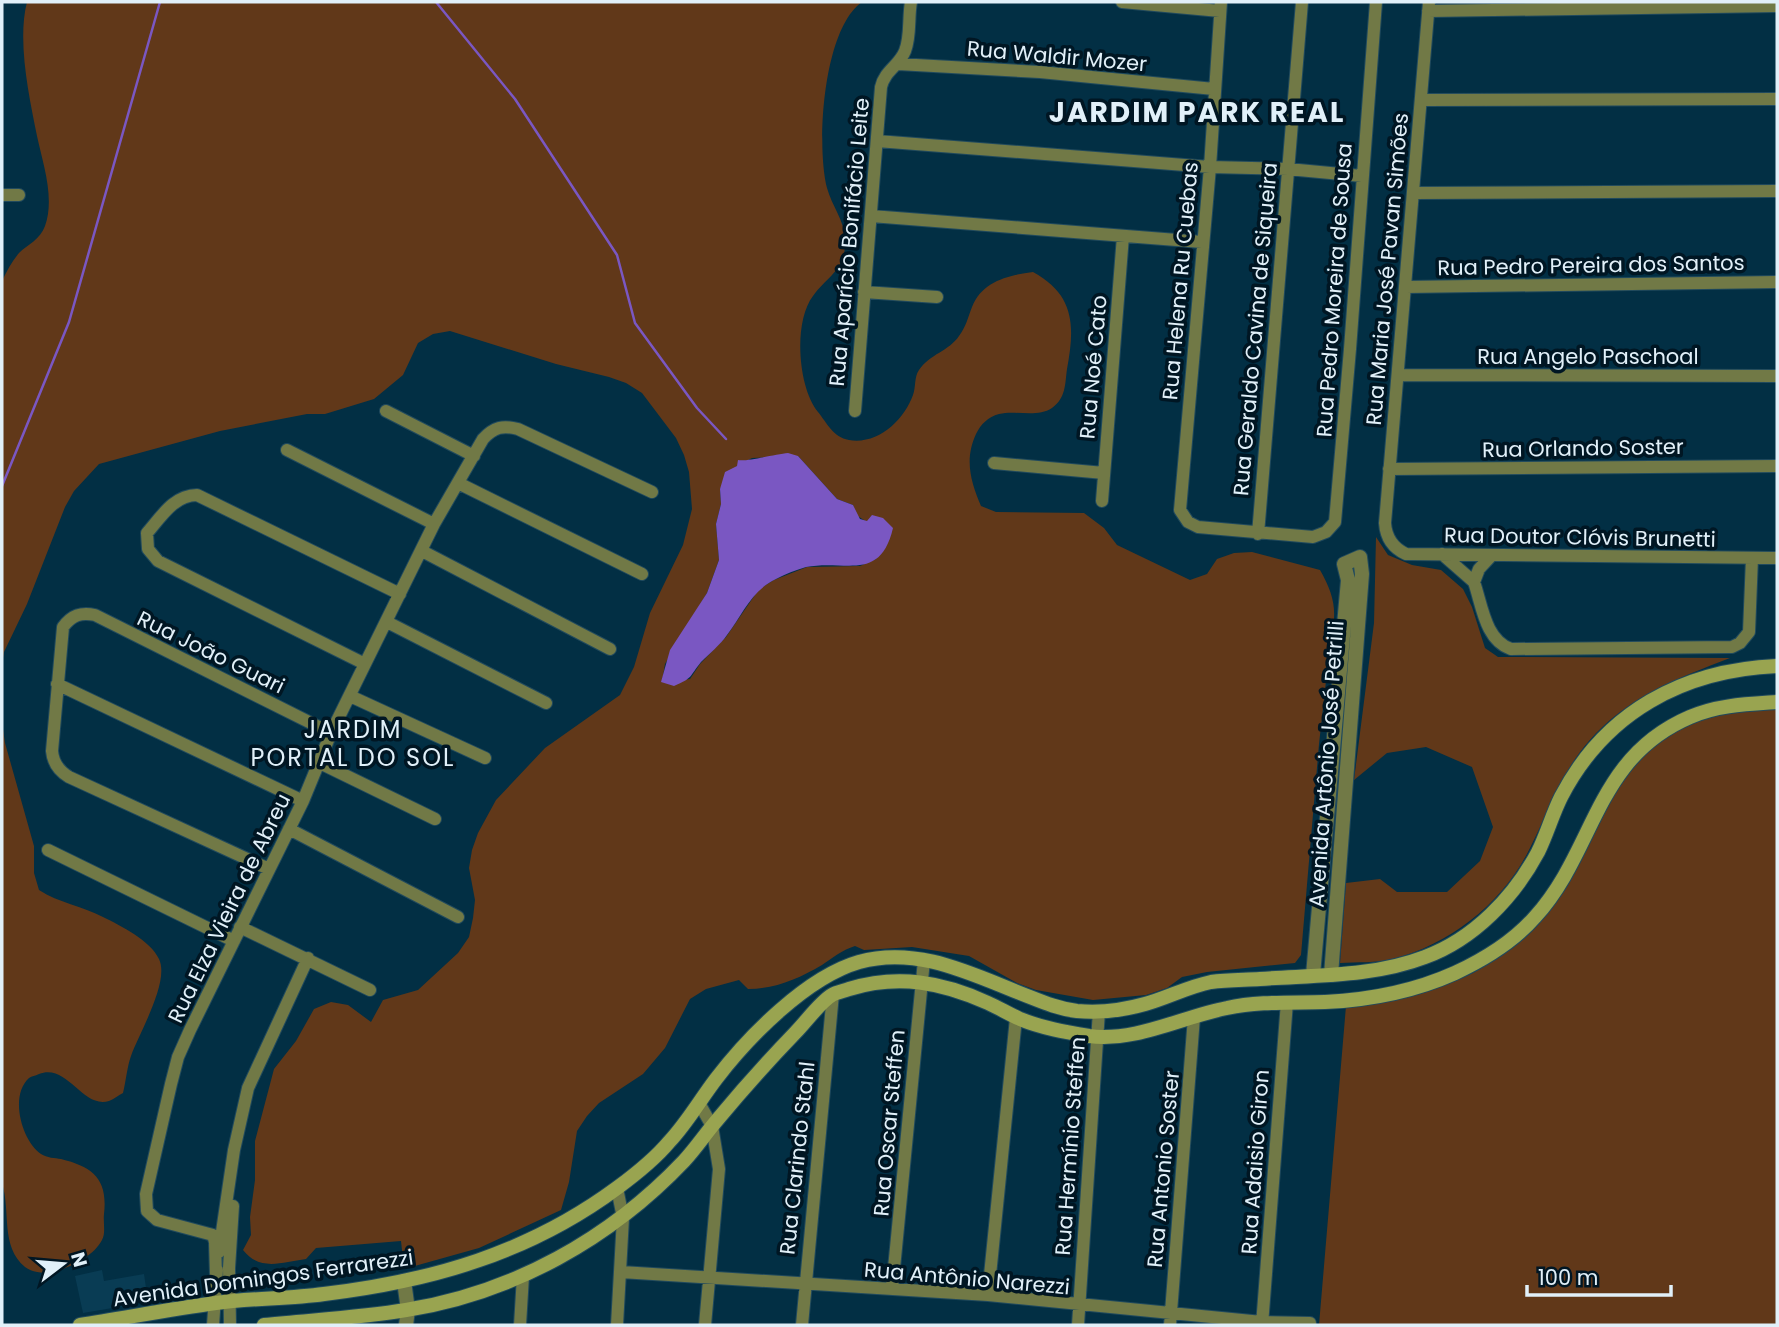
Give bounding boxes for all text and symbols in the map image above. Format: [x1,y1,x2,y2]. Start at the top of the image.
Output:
street label: Rua Waldir Mozer [966,34,1148,78]
district label: JARDIM PARK REAL [1049,93,1345,132]
street label: Rua Aparício Bonifácio Leite [822,97,876,387]
street label: Rua Maria José Pavan Simões [1359,112,1415,426]
street label: Rua Pedro Moreira de Sousa [1309,142,1359,438]
street label: Rua Helena Ru Cuebas [1155,161,1205,401]
street label: Rua Geraldo Cavina de Siqueira [1226,161,1284,497]
street label: Rua Pedro Pereira dos Santos [1437,248,1745,282]
street label: Rua Noé Cato [1072,294,1114,440]
street label: Rua Angelo Paschoal [1477,342,1699,371]
street label: Rua Orlando Soster [1482,432,1684,464]
street label: Rua Doutor Clóvis Brunetti [1444,520,1716,554]
street label: Rua João Guari [132,604,290,700]
street label: Avenida Artônio José Petrilli [1301,619,1351,909]
district label: JARDIM PORTAL DO SOL [251,713,455,774]
street label: Rua Elza Vieira de Abreu [161,788,297,1028]
street label: Rua Oscar Steffen [866,1029,912,1217]
street label: Rua Hermínio Steffen [1048,1036,1092,1256]
street label: Rua Clarindo Stahl [772,1060,822,1256]
street label: Rua Antonio Soster [1140,1069,1186,1269]
street label: Rua Adaisio Giron [1234,1069,1276,1255]
north arrow [28,1229,98,1299]
street label: Avenida Domingos Ferrarezzi [111,1243,415,1313]
text: N [64,1249,94,1270]
scale bar [1527,1254,1670,1298]
street label: Rua Antônio Narezzi [863,1255,1071,1301]
text: 100 m [1538,1263,1598,1292]

